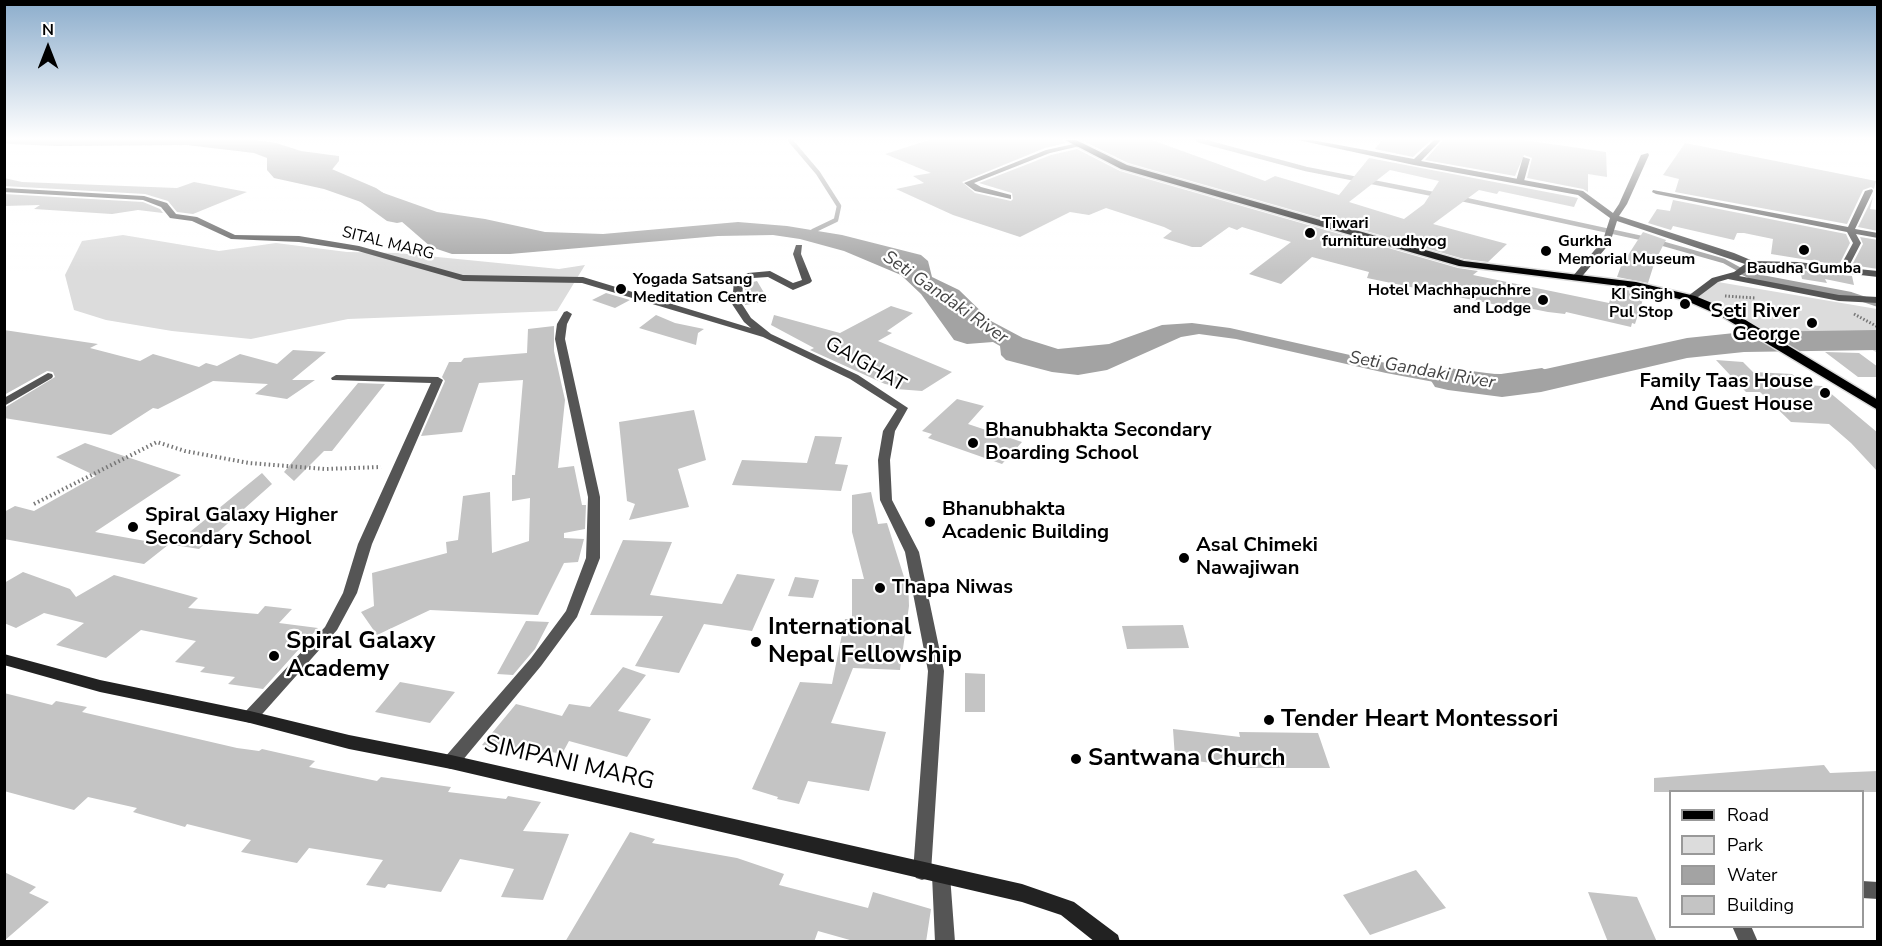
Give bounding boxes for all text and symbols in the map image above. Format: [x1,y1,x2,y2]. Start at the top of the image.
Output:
north arrow [18,18,78,78]
text: N [42,19,54,41]
place label: Tiwari furniture udhyog [1322,214,1447,252]
street label: SITAL MARG [340,223,436,265]
marker: Tiwari furniture udhyog [1303,226,1317,240]
place label: Gurkha Memorial Museum [1558,232,1695,270]
marker: Baudha Gumba [1797,243,1811,257]
marker: Gurkha Memorial Museum [1539,244,1553,258]
water label: Seti Gandaki River [878,247,1012,349]
place label: Baudha Gumba [1747,259,1861,279]
place label: Yogada Satsang Meditation Centre [633,270,767,308]
place label: Hotel Machhapuchhre and Lodge [1368,281,1531,319]
marker: Yogada Satsang Meditation Centre [614,282,628,296]
place label: KI Singh Pul Stop [1609,285,1673,323]
marker: Hotel Machhapuchhre and Lodge [1536,293,1550,307]
marker: KI Singh Pul Stop [1678,297,1692,311]
place label: Seti River George [1711,300,1800,347]
marker: Seti River George [1805,316,1819,330]
street label: GAIGHAT [820,332,910,398]
water label: Seti Gandaki River [1347,348,1497,394]
place label: Family Taas House And Guest House [1639,370,1813,417]
marker: Family Taas House And Guest House [1818,386,1832,400]
place label: Bhanubhakta Secondary Boarding School [985,419,1212,466]
marker: Bhanubhakta Secondary Boarding School [966,436,980,450]
place label: Bhanubhakta Acadenic Building [942,498,1109,545]
place label: Spiral Galaxy Higher Secondary School [145,504,338,551]
marker: Bhanubhakta Acadenic Building [923,515,937,529]
marker: Spiral Galaxy Higher Secondary School [126,520,140,534]
place label: Asal Chimeki Nawajiwan [1196,534,1318,581]
marker: Asal Chimeki Nawajiwan [1177,551,1191,565]
place label: Thapa Niwas [892,576,1013,600]
marker: Thapa Niwas [873,581,887,595]
place label: International Nepal Fellowship [768,614,962,670]
place label: Spiral Galaxy Academy [286,628,435,684]
marker: International Nepal Fellowship [749,635,763,649]
marker: Spiral Galaxy Academy [267,649,281,663]
place label: Tender Heart Montessori [1281,706,1558,734]
marker: Tender Heart Montessori [1262,713,1276,727]
street label: SIMPANI MARG [481,730,657,798]
place label: Santwana Church [1088,745,1286,773]
marker: Santwana Church [1069,752,1083,766]
legend [1669,790,1864,928]
text: Road [1727,803,1769,827]
text: Park [1727,833,1763,857]
text: Water [1727,863,1778,887]
text: Building [1727,893,1794,917]

